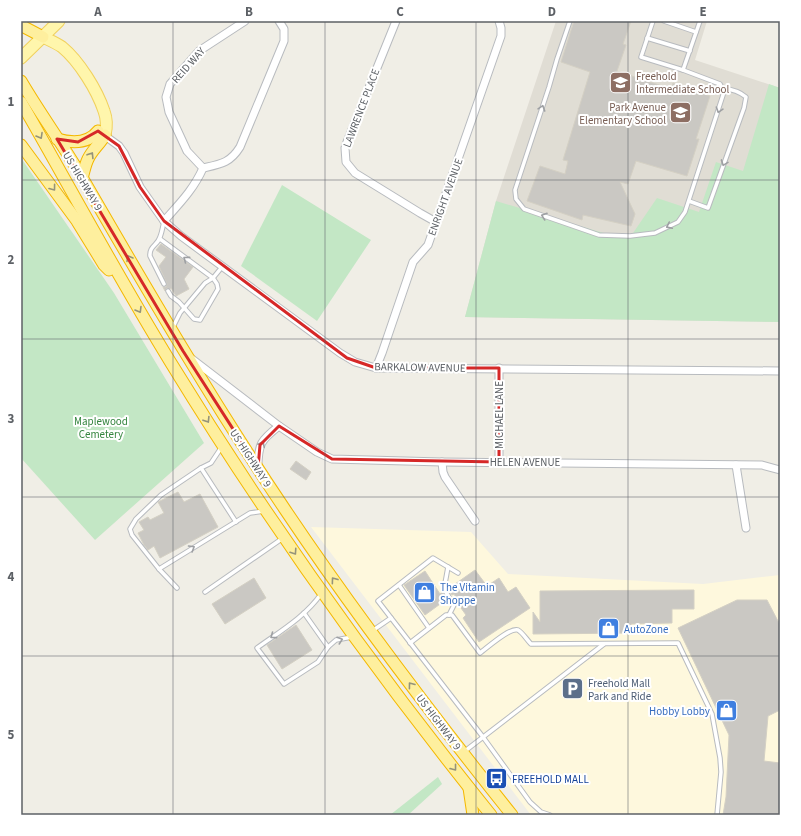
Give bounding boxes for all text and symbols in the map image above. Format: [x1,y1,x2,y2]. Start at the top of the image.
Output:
text: A [93,3,102,21]
text: B [245,3,253,21]
text: C [396,3,404,21]
text: D [548,3,556,21]
text: E [699,3,707,21]
street label: REID WAY [168,44,209,87]
street label: LAWRENCE PLACE [340,67,383,150]
school or university icon: Freehold Intermediate School [607,69,633,95]
place label: Freehold Intermediate School [636,69,730,97]
text: 1 [8,93,15,111]
place label: Park Avenue Elementary School [579,100,667,128]
school or university icon: Park Avenue Elementary School [668,100,694,126]
one-way arrow [538,104,546,111]
one-way arrow [715,106,724,113]
one-way arrow [36,132,43,139]
street label: US HIGHWAY 9 [59,149,106,214]
one-way arrow [86,153,93,160]
street label: ENRIGHT AVENUE [424,156,467,238]
one-way arrow [720,159,729,166]
one-way arrow [48,183,55,190]
one-way arrow [541,212,548,221]
one-way arrow [666,221,673,229]
text: 2 [8,251,15,269]
one-way arrow [126,255,133,262]
one-way arrow [184,257,191,264]
one-way arrow [134,306,142,313]
street label: BARKALOW AVENUE [374,359,466,376]
street label: MICHAEL LANE [492,381,507,449]
text: 3 [8,410,15,428]
park label: Maplewood Cemetery [74,414,128,442]
one-way arrow [202,416,209,423]
street label: US HIGHWAY 9 [226,426,275,490]
one-way arrow [257,441,265,448]
street label: HELEN AVENUE [490,455,561,470]
one-way arrow [188,546,195,553]
one-way arrow [289,548,297,555]
text: 4 [8,568,15,586]
one-way arrow [331,577,338,584]
shop icon: The Vitamin Shoppe [412,580,438,606]
place label: The Vitamin Shoppe [440,580,495,608]
shop icon: AutoZone [595,616,621,642]
place label: AutoZone [624,622,669,637]
one-way arrow [270,631,277,638]
one-way arrow [336,636,343,645]
parking icon: Freehold Mall Park and Ride [560,676,586,702]
place label: Freehold Mall Park and Ride [588,676,652,704]
one-way arrow [409,682,416,689]
street label: US HIGHWAY 9 [413,691,465,753]
shop icon: Hobby Lobby [713,698,739,724]
place label: Hobby Lobby [649,704,710,719]
text: 5 [8,726,15,744]
one-way arrow [449,764,456,771]
bus stop icon: FREEHOLD MALL [484,766,510,792]
place label: FREEHOLD MALL [512,772,589,787]

